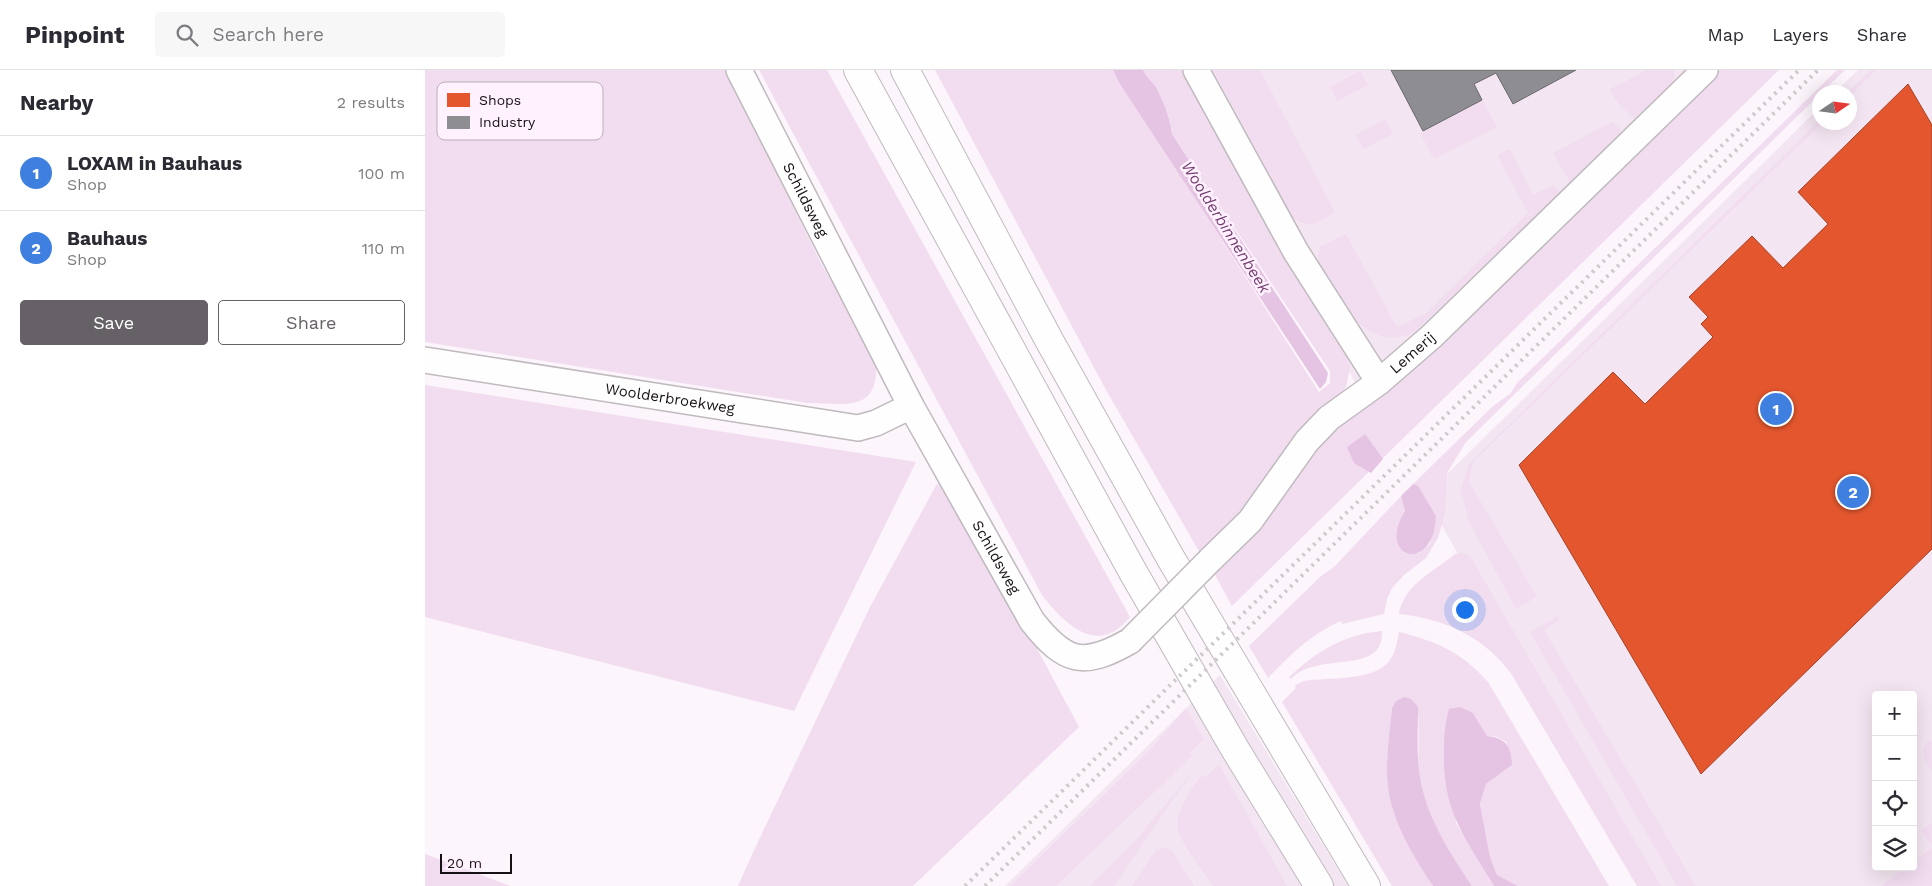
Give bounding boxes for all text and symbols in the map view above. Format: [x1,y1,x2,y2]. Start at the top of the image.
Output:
search box [155,12,505,57]
text: Pinpoint [25,21,125,49]
icon: search [173,21,201,49]
text: Search here [213,23,324,46]
text: Map [1707,24,1744,45]
text: Layers [1772,24,1829,45]
text: Share [1857,24,1907,45]
legend [437,82,603,140]
north arrow [1812,85,1857,130]
text: Nearby [20,90,93,115]
text: Shops [479,92,521,108]
text: 2 results [337,93,405,112]
text: Industry [479,114,536,130]
text: LOXAM in Bauhaus [67,152,242,175]
water label: Woolderbinnenbeek [1178,157,1275,298]
street label: Schildsweg [779,159,832,240]
text: 1 [33,164,39,183]
text: 100 m [358,164,405,183]
text: Shop [67,175,107,194]
text: Bauhaus [67,227,147,250]
text: 2 [31,239,41,258]
text: 110 m [362,239,405,258]
text: Shop [67,250,107,269]
button: Save [20,300,208,345]
button: Share [218,300,405,345]
street label: Lemerij [1386,328,1439,378]
street label: Woolderbroekweg [604,379,736,418]
pin: 1 [1760,390,1792,428]
pin: 2 [1837,473,1869,511]
street label: Schildsweg [968,517,1024,597]
your location [1452,597,1478,623]
map controls [1872,691,1917,871]
button: + [1872,691,1917,736]
button: − [1872,736,1917,781]
button: locate [1872,781,1917,826]
button: layers [1872,826,1917,871]
scale bar [440,851,513,874]
text: 20 m [447,855,482,871]

